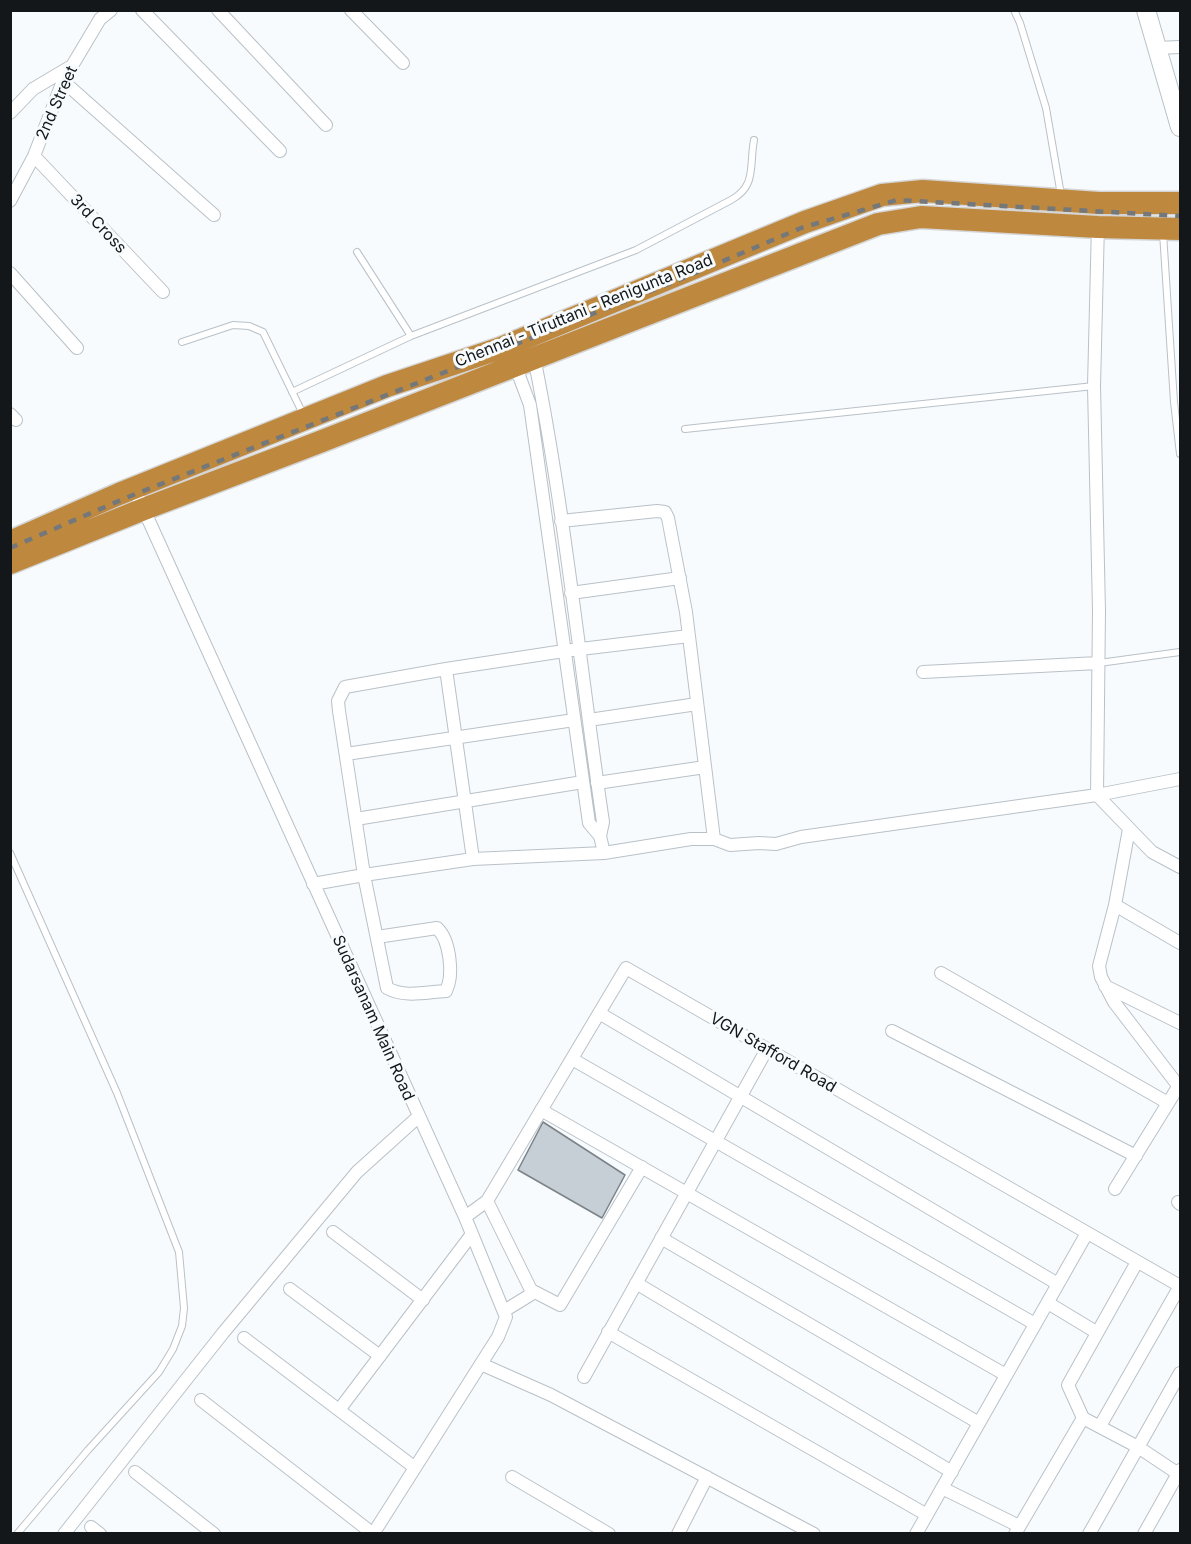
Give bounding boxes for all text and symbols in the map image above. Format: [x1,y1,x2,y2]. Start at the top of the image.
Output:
street label: 2nd Street [32,63,82,143]
street label: 3rd Cross [66,190,130,258]
street label: Chennai - Tiruttani - Renigunta Road [452,250,716,372]
street label: Sudarsanam Main Road [328,932,418,1104]
street label: VGN Stafford Road [706,1009,840,1097]

